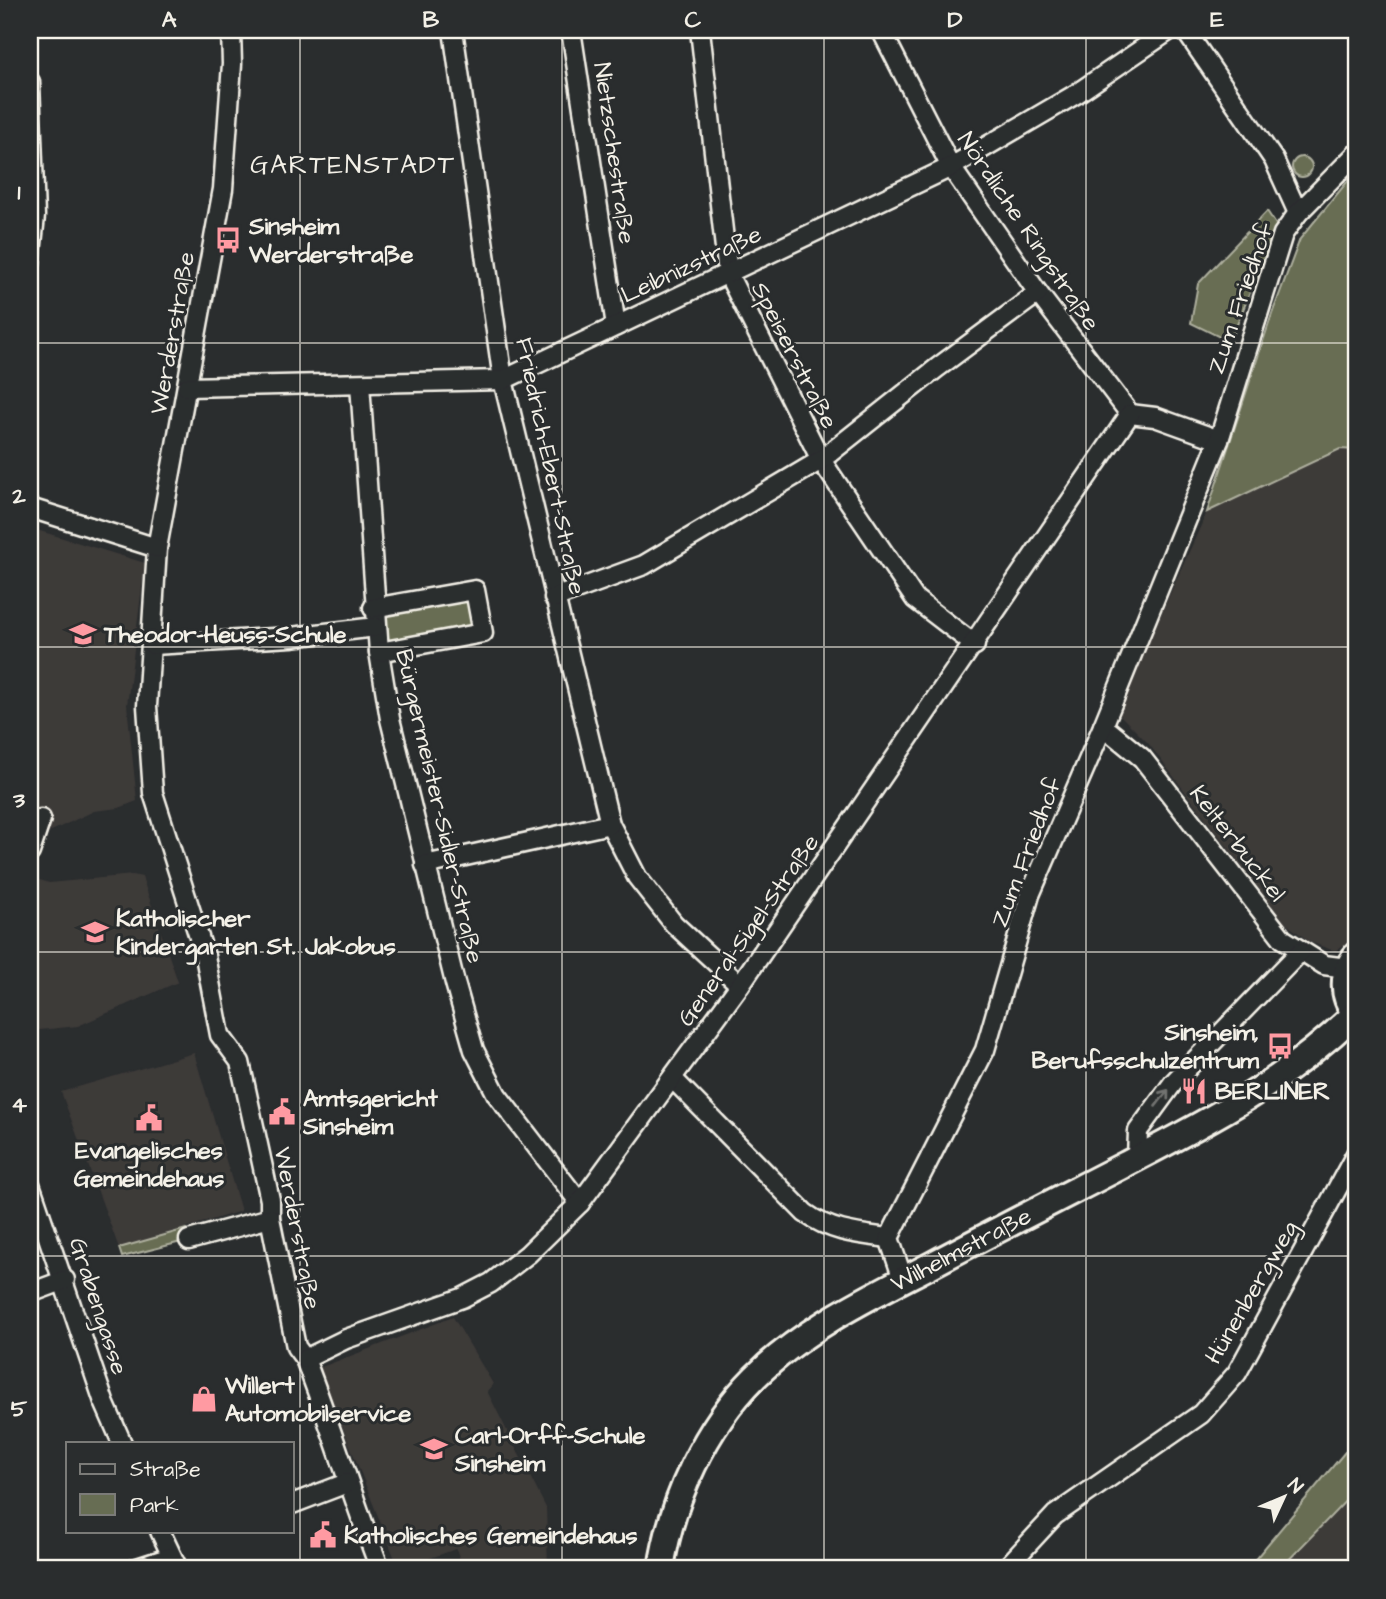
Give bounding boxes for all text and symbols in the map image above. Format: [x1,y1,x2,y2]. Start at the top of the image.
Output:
text: A [162,4,177,36]
text: B [423,4,440,36]
text: C [685,4,702,36]
text: D [948,4,963,36]
text: E [1210,4,1224,36]
street label: Nietzschestraße [584,60,644,246]
street label: Nördliche Ringstraße [948,125,1108,338]
district label: GARTENSTADT [250,147,456,183]
text: 1 [18,176,21,208]
place label: Sinsheim Werderstraße [248,210,414,272]
street label: Leibnizstraße [616,217,767,312]
street label: Zum Friedhof [1199,218,1283,378]
bus stop icon: Sinsheim Werderstraße [213,225,243,255]
street label: Werderstraße [142,249,204,417]
street label: Speiserstraße [742,276,846,435]
street label: Friedrich-Ebert-Straße [506,335,594,598]
text: 2 [11,480,26,512]
place label: Theodor-Heuss-Schule [103,618,347,652]
school or university icon: Theodor-Heuss-Schule [68,619,98,649]
street label: Bürgermeister-Sidler-Straße [385,646,492,967]
street label: Zum Friedhof [983,772,1071,932]
street label: Kelterbuckel [1181,778,1294,909]
text: 3 [12,784,25,816]
street label: General-Sigel-Straße [670,828,829,1034]
place label: Katholischer Kindergarten St. Jakobus [116,902,396,965]
school or university icon: Katholischer Kindergarten St. Jakobus [80,917,110,947]
place label: Sinsheim, Berufsschulzentrum [1031,1016,1259,1078]
bus stop icon: Sinsheim, Berufsschulzentrum [1265,1031,1295,1061]
place label: BERLINER [1215,1075,1330,1109]
restaurant icon: BERLINER [1179,1076,1209,1106]
place label: Amtsgericht Sinsheim [302,1082,438,1144]
text: 4 [11,1089,27,1121]
one-way arrow [1155,1089,1170,1107]
public building icon: Amtsgericht Sinsheim [267,1097,297,1127]
public building icon: Evangelisches Gemeindehaus [134,1103,164,1133]
place label: Evangelisches Gemeindehaus [74,1134,224,1196]
street label: Werderstraße [265,1144,329,1312]
street label: Wilhelmstraße [885,1200,1037,1301]
street label: Hünenbergweg [1197,1214,1308,1371]
street label: Grabengasse [59,1233,136,1380]
place label: Willert Automobilservice [224,1369,411,1431]
shop icon: Willert Automobilservice [189,1384,219,1414]
text: 5 [11,1393,28,1425]
place label: Carl-Orff-Schule Sinsheim [454,1419,645,1481]
school or university icon: Carl-Orff-Schule Sinsheim [419,1434,449,1464]
legend [66,1442,294,1532]
text: Straße [130,1455,201,1484]
north arrow [1250,1462,1320,1532]
text: N [1281,1473,1309,1500]
text: Park [130,1491,179,1520]
place label: Katholisches Gemeindehaus [344,1519,638,1553]
public building icon: Katholisches Gemeindehaus [308,1520,338,1550]

